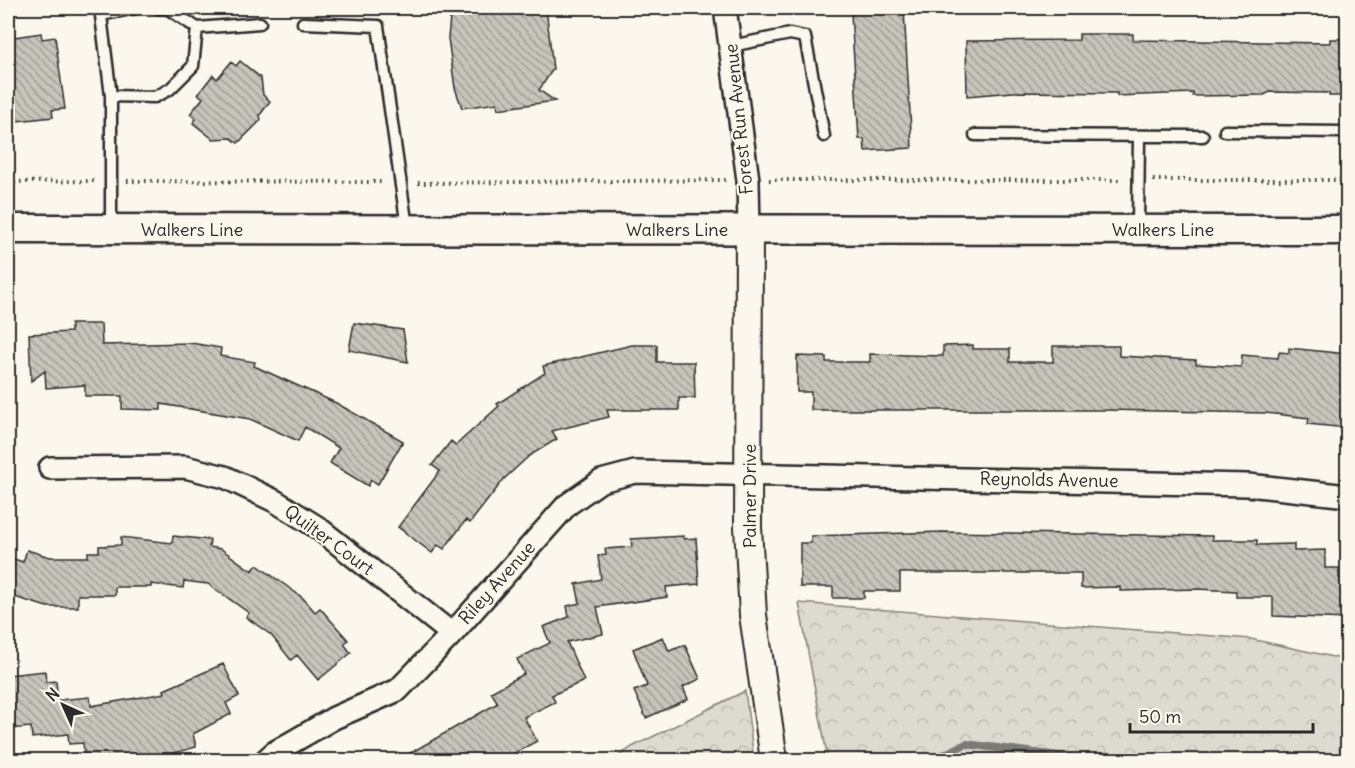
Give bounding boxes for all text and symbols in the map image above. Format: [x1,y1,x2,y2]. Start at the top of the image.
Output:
street label: Forest Run Avenue [719,43,758,196]
street label: Walkers Line [141,218,243,241]
street label: Walkers Line [626,218,728,241]
street label: Walkers Line [1112,218,1214,241]
street label: Palmer Drive [738,444,761,548]
street label: Reynolds Avenue [979,467,1119,492]
street label: Quilter Court [280,499,379,580]
street label: Riley Avenue [453,536,540,629]
north arrow [33,675,93,735]
text: N [41,683,63,705]
scale bar [1130,696,1313,734]
text: 50 m [1139,705,1181,728]

